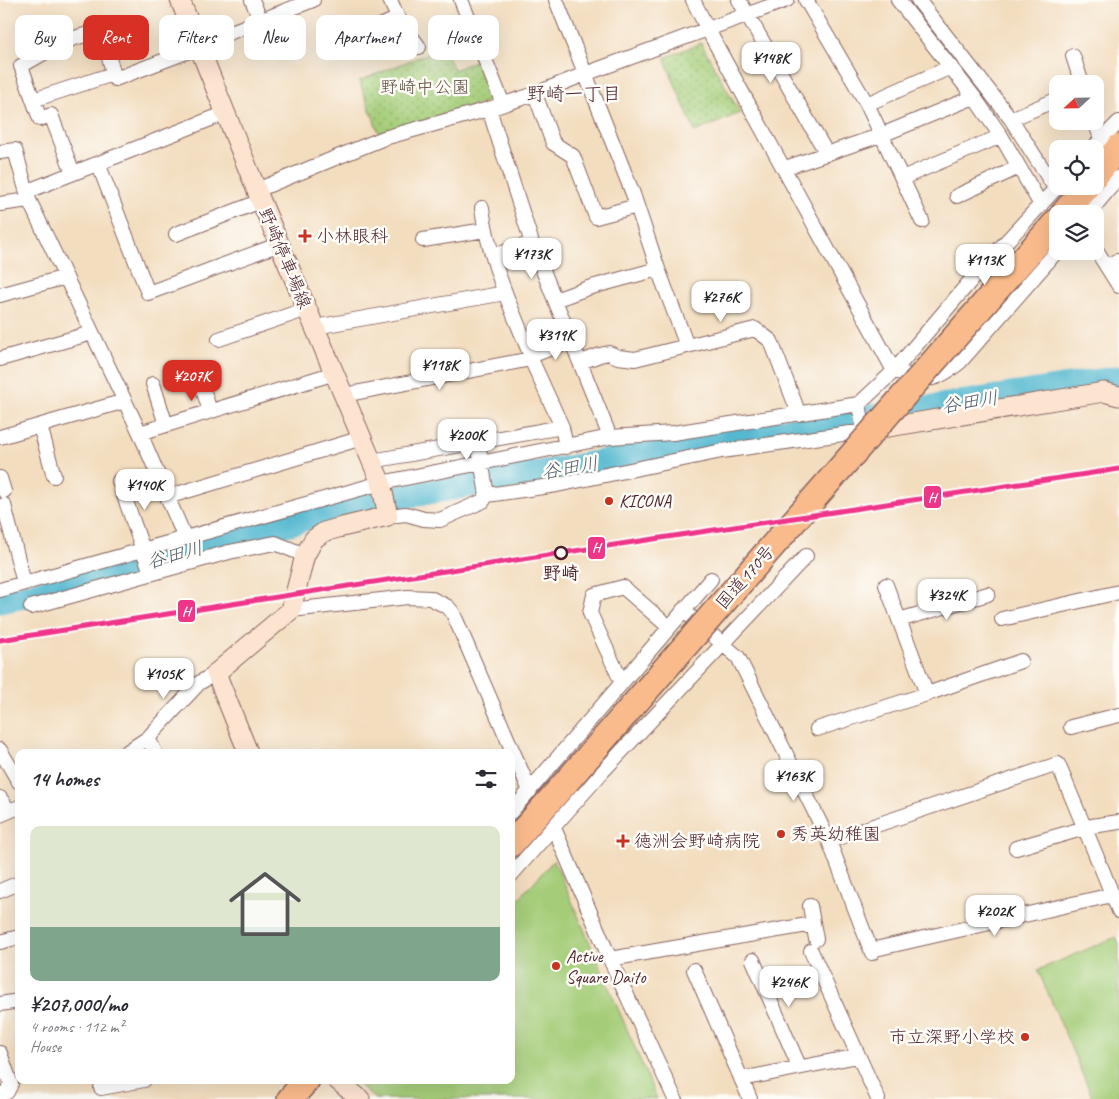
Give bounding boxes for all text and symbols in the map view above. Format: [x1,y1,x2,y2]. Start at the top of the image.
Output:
chip: Buy [15,15,73,60]
chip: Rent [83,15,149,60]
chip: Filters [159,15,234,60]
chip: New [244,15,306,60]
chip: Apartment [316,15,418,60]
chip: House [428,15,499,60]
pin: ¥148K [736,42,806,84]
text: ¥148K [753,48,789,68]
north arrow [1049,75,1104,130]
map controls [1049,75,1104,260]
park label: 野崎中公園 [380,76,470,98]
district label: 野崎一丁目 [526,82,622,106]
button: locate [1049,140,1104,195]
street label: 野崎停車場線 [254,204,316,312]
button: layers [1049,205,1104,260]
place label: 小林眼科 [316,225,388,247]
marker: 小林眼科 [298,229,312,243]
pin: ¥173K [497,238,567,280]
text: ¥173K [514,244,550,264]
pin: ¥113K [950,244,1020,286]
text: ¥113K [967,250,1003,270]
pin: ¥276K [686,280,756,323]
text: ¥276K [702,287,740,307]
pin: ¥319K [521,318,591,361]
text: ¥319K [538,325,574,345]
pin: ¥118K [405,348,475,391]
text: ¥118K [422,355,458,375]
pin: ¥207K [157,360,227,402]
text: ¥207K [174,366,210,386]
water label: 谷田川 [940,386,1000,418]
pin: ¥200K [432,418,502,461]
text: ¥200K [449,425,485,445]
water label: 谷田川 [540,451,600,485]
pin: ¥140K [110,468,180,511]
text: ¥140K [127,475,163,495]
line badge: H [923,485,942,509]
text: H [928,489,939,506]
place label: KICONA [619,490,672,512]
marker: KICONA [603,495,615,507]
water label: 谷田川 [144,536,206,574]
line badge: H [587,536,606,560]
text: H [592,539,603,556]
street label: 国道170号 [711,540,779,614]
marker: 野崎 [554,546,568,560]
place label: 野崎 [543,562,579,584]
pin: ¥324K [912,578,982,621]
text: ¥324K [929,585,965,605]
line badge: H [177,599,196,623]
text: H [182,603,193,620]
pin: ¥105K [129,658,199,700]
text: ¥105K [146,664,182,684]
pin: ¥163K [759,760,829,802]
icon: filters [472,765,500,793]
text: 14 homes [30,766,99,792]
text: ¥163K [775,766,813,786]
place label: 秀英幼稚園 [791,823,881,845]
marker: 秀英幼稚園 [775,828,787,840]
place label: 徳洲会野崎病院 [634,830,760,852]
marker: 徳洲会野崎病院 [616,834,630,848]
icon: home [220,859,310,949]
pin: ¥202K [960,894,1030,937]
text: ¥202K [977,901,1013,921]
place label: Active Square Daito [566,945,647,988]
marker: Active Square Daito [550,960,562,972]
pin: ¥246K [754,966,824,1008]
text: ¥246K [770,972,808,992]
text: ¥207,000/mo [30,991,127,1017]
text: 4 rooms · 112 m² [30,1017,124,1037]
place label: 市立深野小学校 [889,1026,1015,1048]
marker: 市立深野小学校 [1019,1031,1031,1043]
text: House [30,1037,61,1057]

